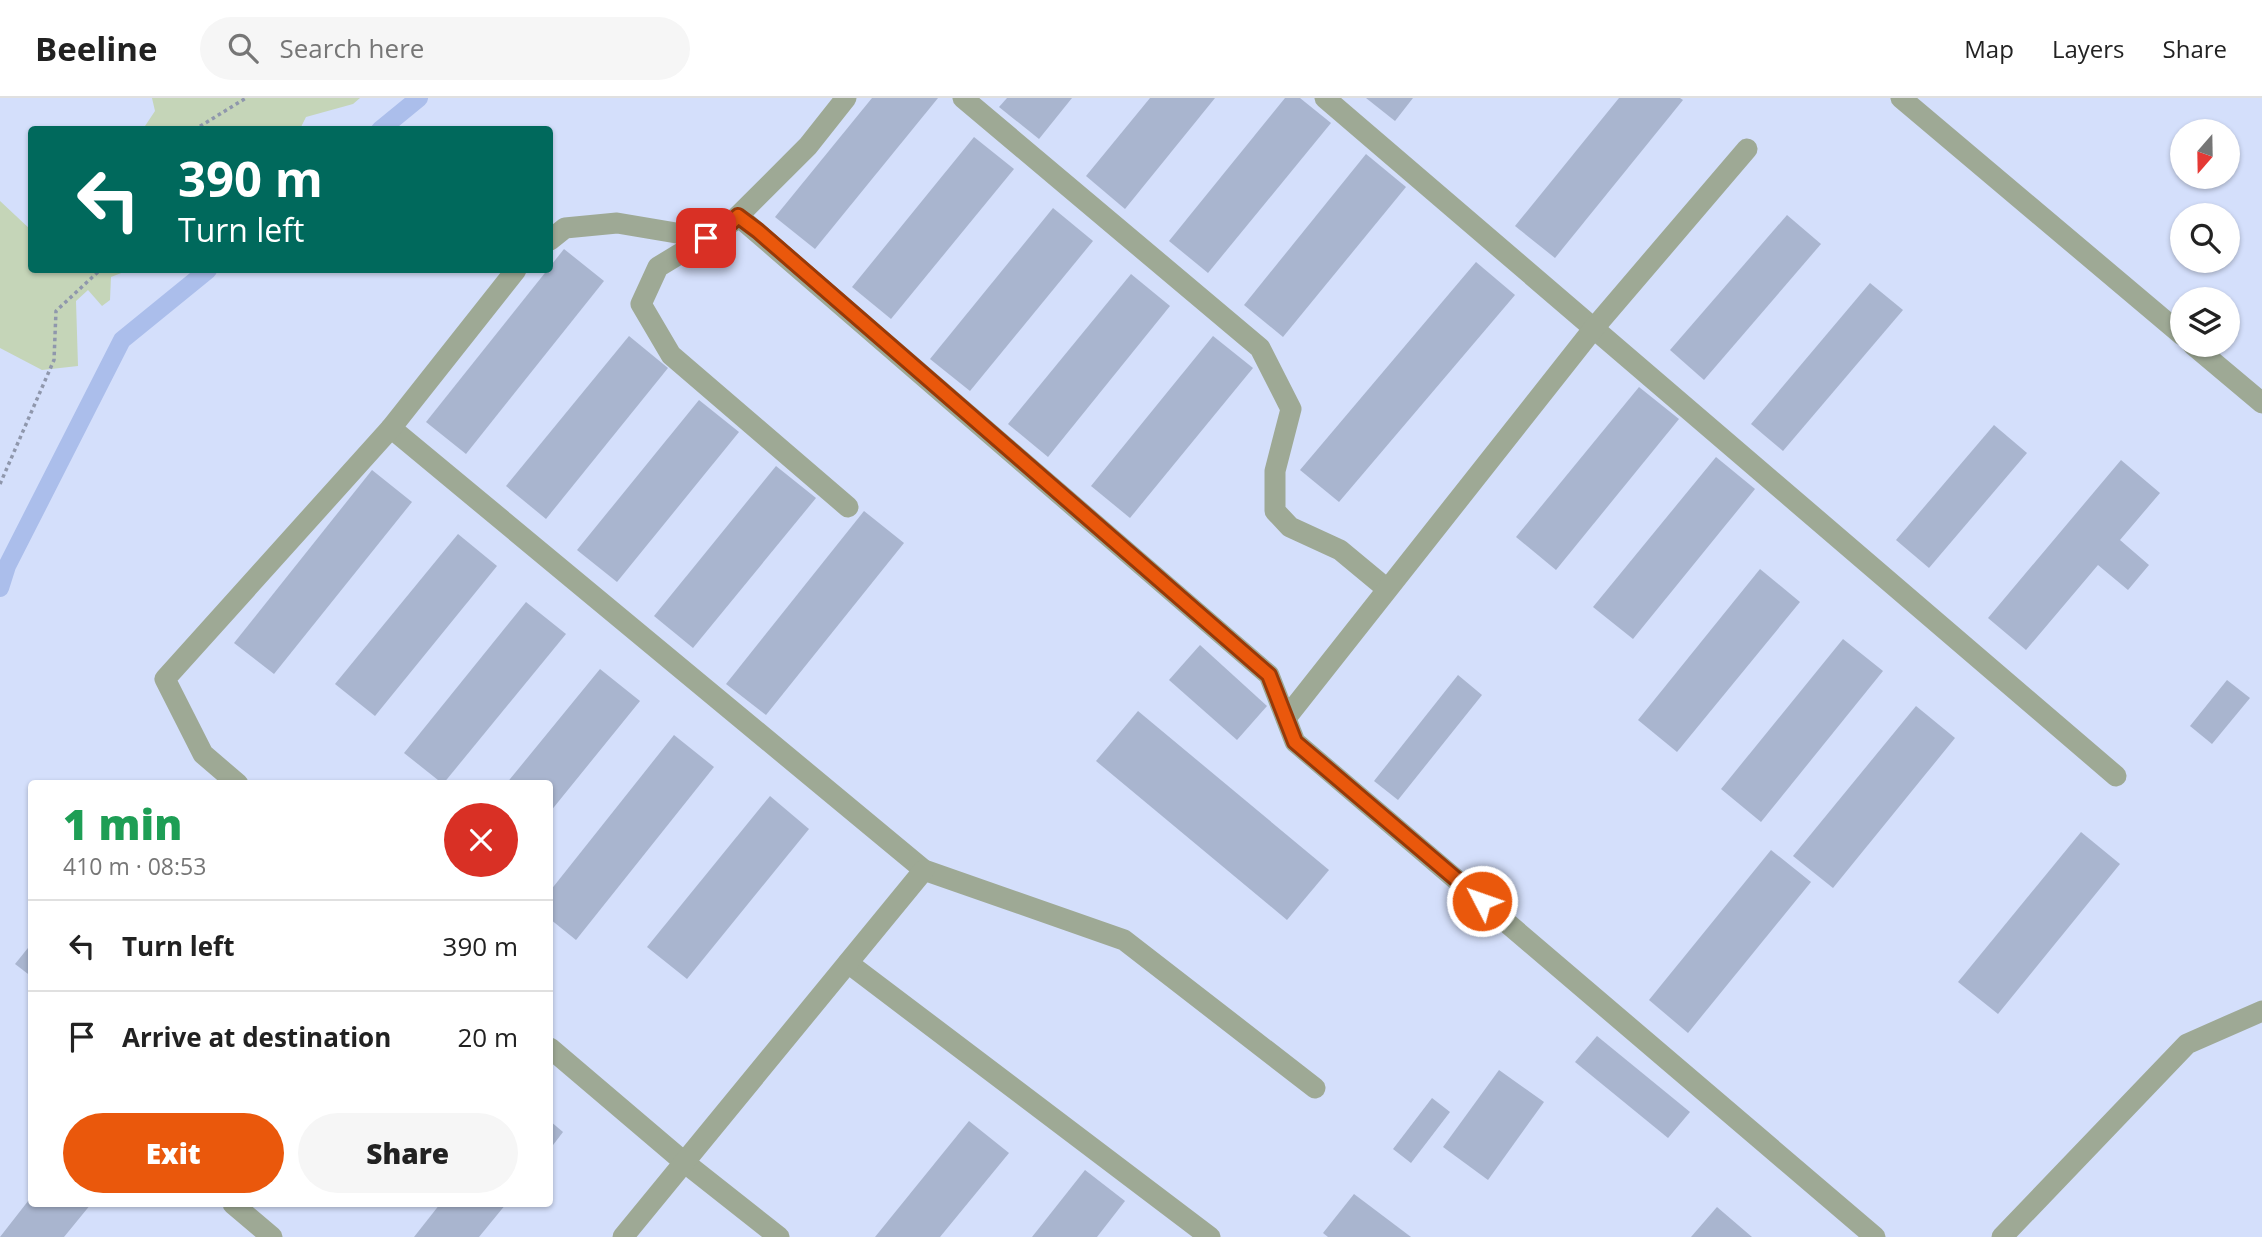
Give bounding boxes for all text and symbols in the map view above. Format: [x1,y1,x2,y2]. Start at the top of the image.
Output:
search box [200,17,690,80]
text: Beeline [35,26,158,71]
icon: search [224,29,262,67]
text: Search here [280,30,424,66]
text: Map [1964,32,2014,65]
text: Layers [2052,32,2125,65]
text: Share [2163,32,2227,65]
north arrow [2170,119,2240,189]
map controls [2170,119,2240,357]
text: 390 m [178,145,323,211]
icon: left [63,154,154,245]
button: search [2170,203,2240,273]
text: Turn left [178,208,304,251]
pin [676,208,736,268]
icon: arrive [687,219,725,257]
button: layers [2170,287,2240,357]
text: 1 min [63,795,182,852]
button: close [444,803,518,877]
text: 410 m · 08:53 [63,850,206,882]
position arrow [1445,864,1519,938]
icon: left [63,927,101,965]
text: Turn left [122,928,234,964]
text: 390 m [443,928,518,964]
icon: arrive [63,1018,101,1056]
text: Arrive at destination [122,1019,391,1055]
text: 20 m [457,1019,518,1055]
button: Exit [63,1113,284,1193]
button: Share [298,1113,518,1193]

